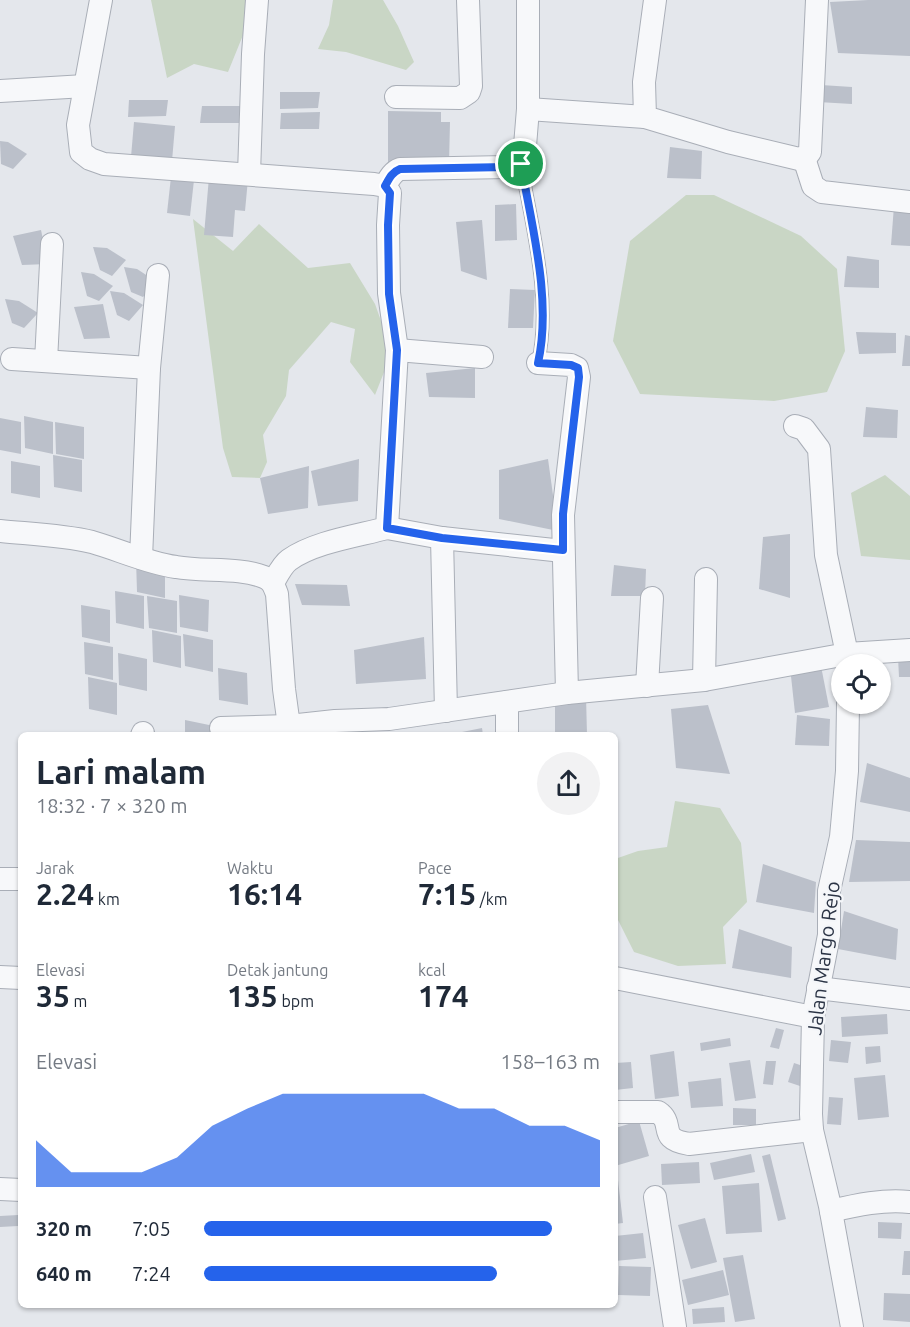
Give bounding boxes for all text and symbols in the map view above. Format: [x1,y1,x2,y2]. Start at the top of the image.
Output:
pin [495,138,546,189]
icon: arrive [504,147,537,180]
map controls [831,654,891,714]
button: locate [831,654,891,714]
button: share [537,752,600,815]
text: Lari malam [36,753,206,790]
text: 18:32 · 7 × 320 m [36,794,188,817]
text: Jarak [36,859,74,877]
text: Waktu [227,859,273,877]
text: Pace [418,859,452,877]
text: 2.24 [36,877,94,911]
text: 16:14 [227,877,302,911]
text: 7:15 [418,877,476,911]
street label: Jalan Margo Rejo [802,880,844,1036]
text: km [94,890,120,908]
text: /km [476,890,508,908]
text: Elevasi [36,961,85,979]
text: Detak jantung [227,961,328,979]
text: kcal [418,961,446,979]
text: 35 [36,979,70,1013]
text: 135 [227,979,278,1013]
text: 174 [418,979,469,1013]
text: m [70,992,87,1010]
text: bpm [278,992,314,1010]
text: Elevasi [36,1050,97,1073]
text: 158–163 m [501,1050,600,1073]
text: 320 m [36,1217,92,1240]
text: 7:05 [132,1217,171,1240]
text: 640 m [36,1262,92,1285]
text: 7:24 [132,1262,171,1285]

